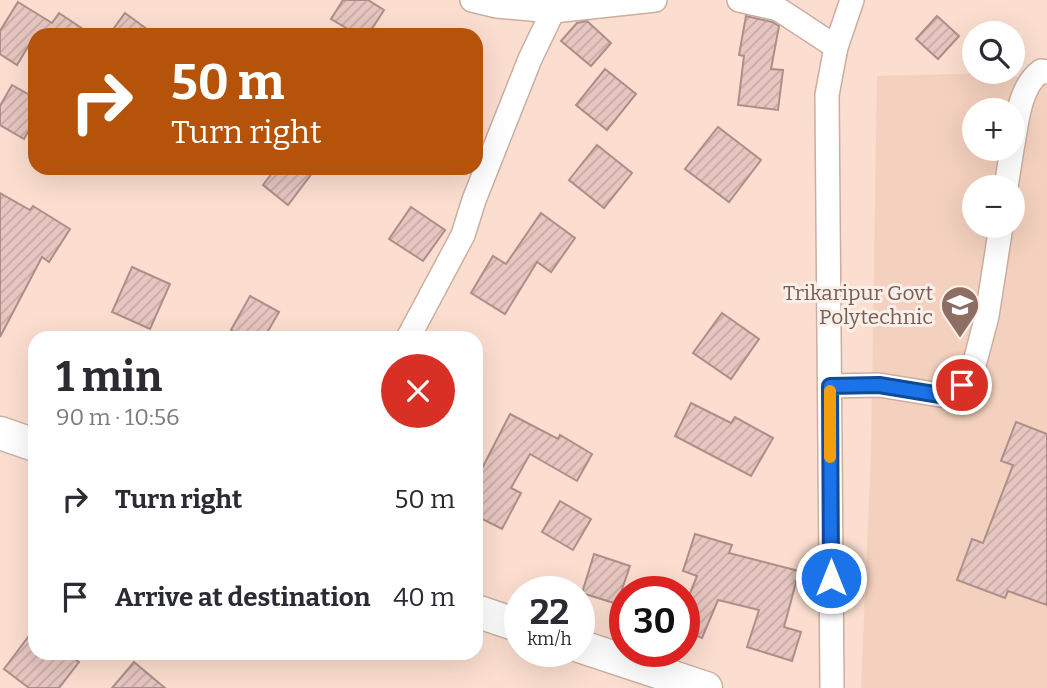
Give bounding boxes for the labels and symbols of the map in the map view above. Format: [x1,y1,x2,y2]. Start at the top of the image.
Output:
place label: Trikaripur Govt Polytechnic [783,280,933,330]
school or university icon: Trikaripur Govt Polytechnic [939,284,981,339]
pin [932,355,992,415]
position arrow [794,541,868,615]
speed limit sign: 30 [609,576,700,667]

